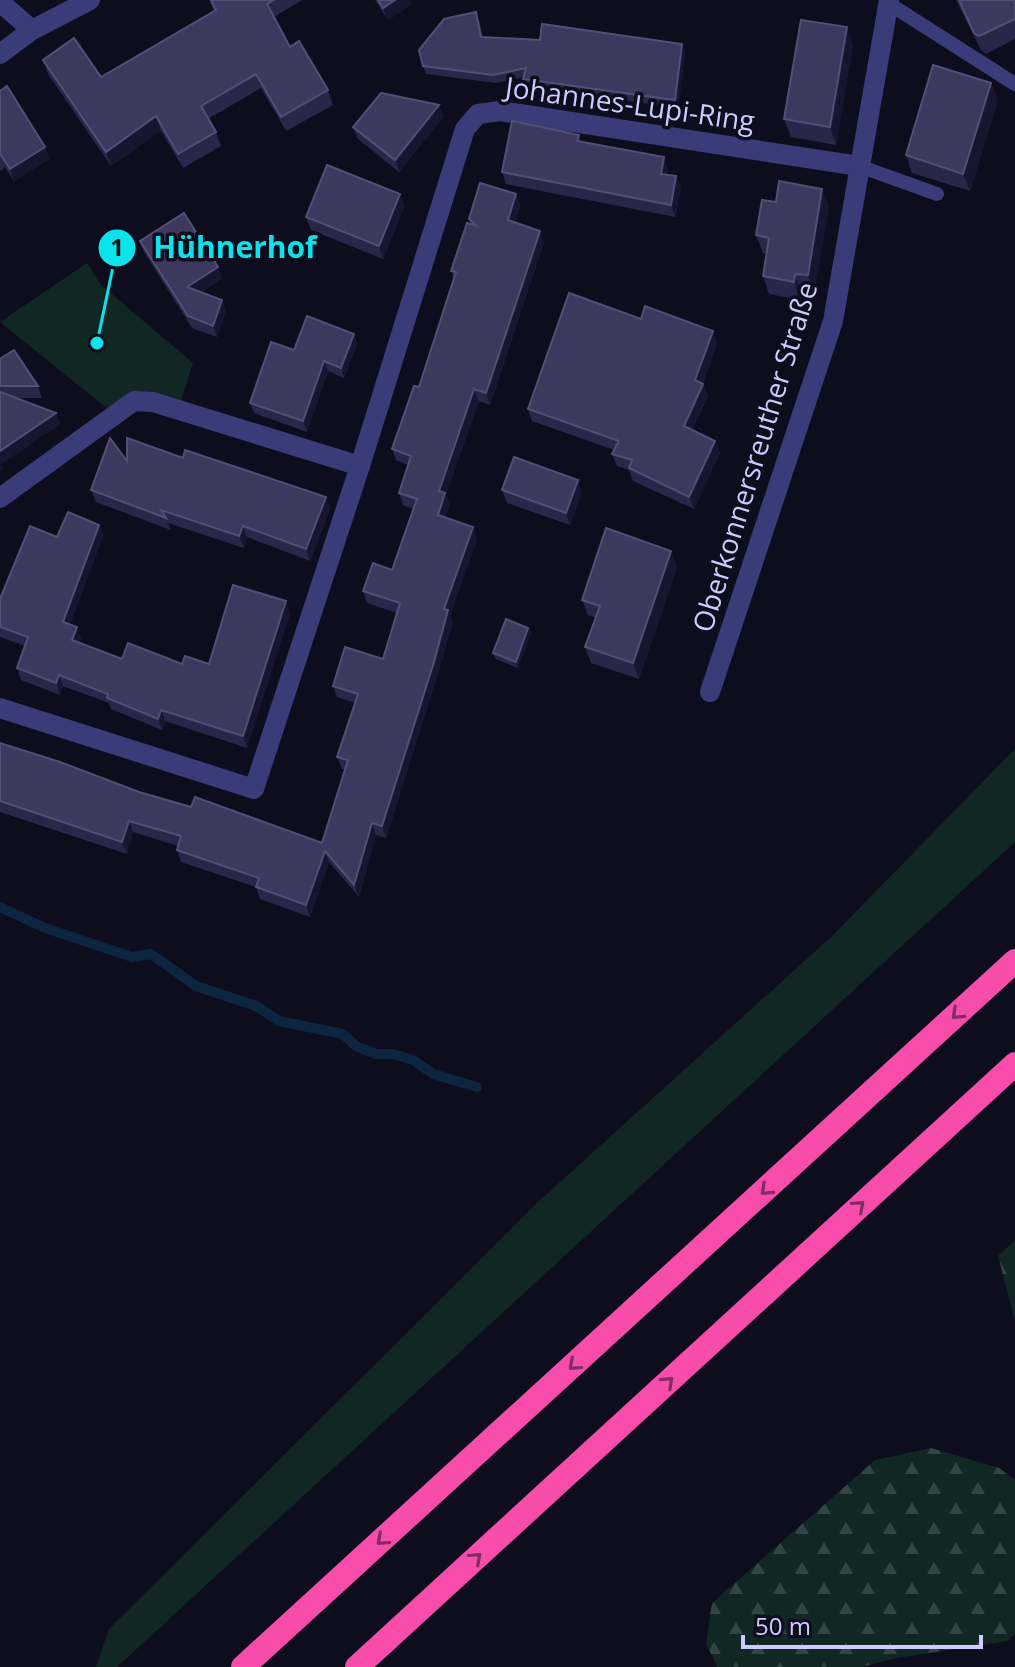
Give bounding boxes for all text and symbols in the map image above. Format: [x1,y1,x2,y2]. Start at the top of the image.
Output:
street label: Johannes-Lupi-Ring [500,66,757,139]
callout: Hühnerhof [97,221,333,275]
text: Hühnerhof [153,226,318,267]
text: 1 [110,230,124,263]
street label: Oberkonnersreuther Straße [683,277,825,636]
one-way arrow [952,1004,967,1018]
one-way arrow [760,1180,775,1194]
one-way arrow [850,1202,865,1216]
one-way arrow [569,1356,583,1371]
one-way arrow [659,1377,673,1391]
one-way arrow [376,1531,391,1545]
one-way arrow [467,1553,482,1567]
scale bar [743,1599,981,1649]
text: 50 m [755,1609,811,1642]

